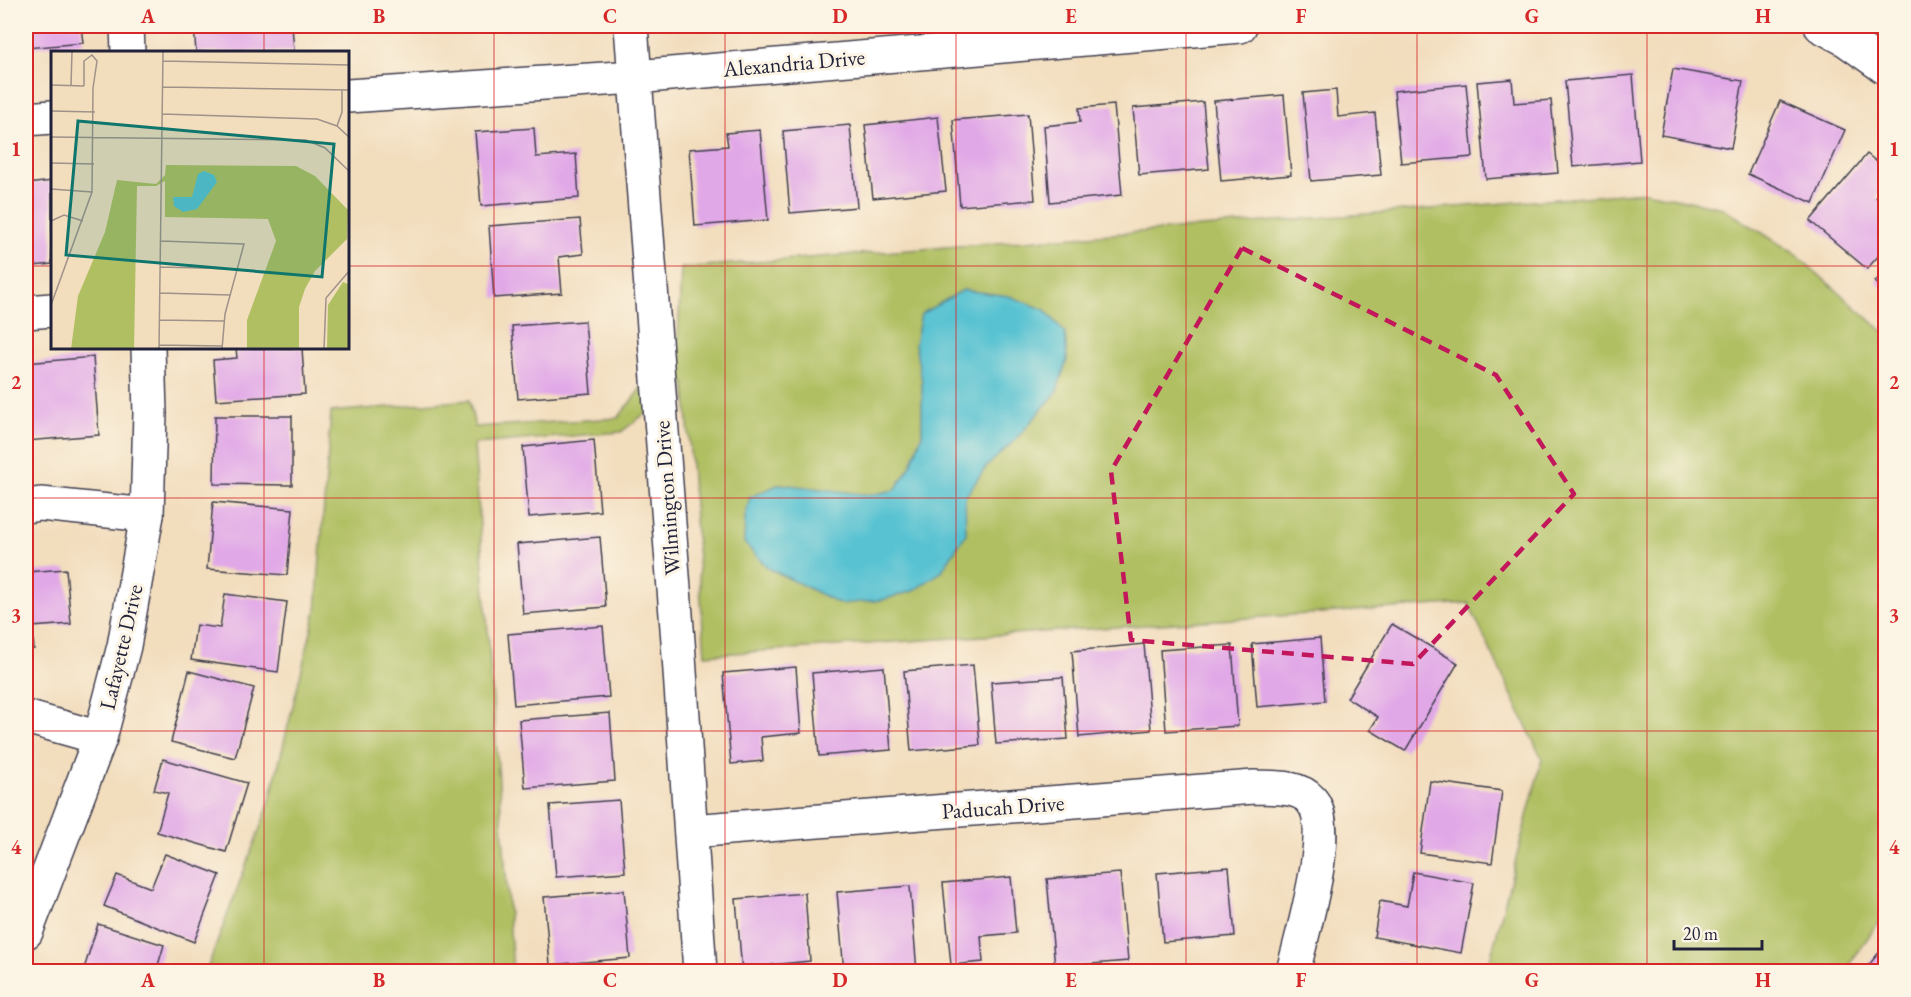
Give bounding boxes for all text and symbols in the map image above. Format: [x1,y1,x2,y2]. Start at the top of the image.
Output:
text: A [140,3,156,29]
text: B [373,3,385,29]
text: C [603,3,617,29]
text: D [832,3,848,29]
text: E [1065,3,1077,29]
text: F [1296,3,1307,29]
text: G [1525,3,1539,29]
text: H [1755,3,1771,29]
street label: Alexandria Drive [721,42,867,84]
inset map [51,51,350,350]
text: 1 [11,136,21,162]
text: 1 [1889,136,1899,162]
text: 2 [11,369,22,395]
text: 2 [1889,369,1900,395]
street label: Wilmington Drive [647,419,687,576]
street label: Lafayette Drive [92,581,150,713]
text: 3 [11,602,21,628]
text: 3 [1889,602,1899,628]
street label: Paducah Drive [941,788,1066,826]
text: 4 [11,834,22,860]
text: 4 [1889,834,1900,860]
scale bar [1674,913,1762,951]
text: 20 m [1683,922,1718,945]
text: A [140,967,156,993]
text: B [373,967,385,993]
text: C [603,967,617,993]
text: D [832,967,848,993]
text: E [1065,967,1077,993]
text: F [1296,967,1307,993]
text: G [1525,967,1539,993]
text: H [1755,967,1771,993]

